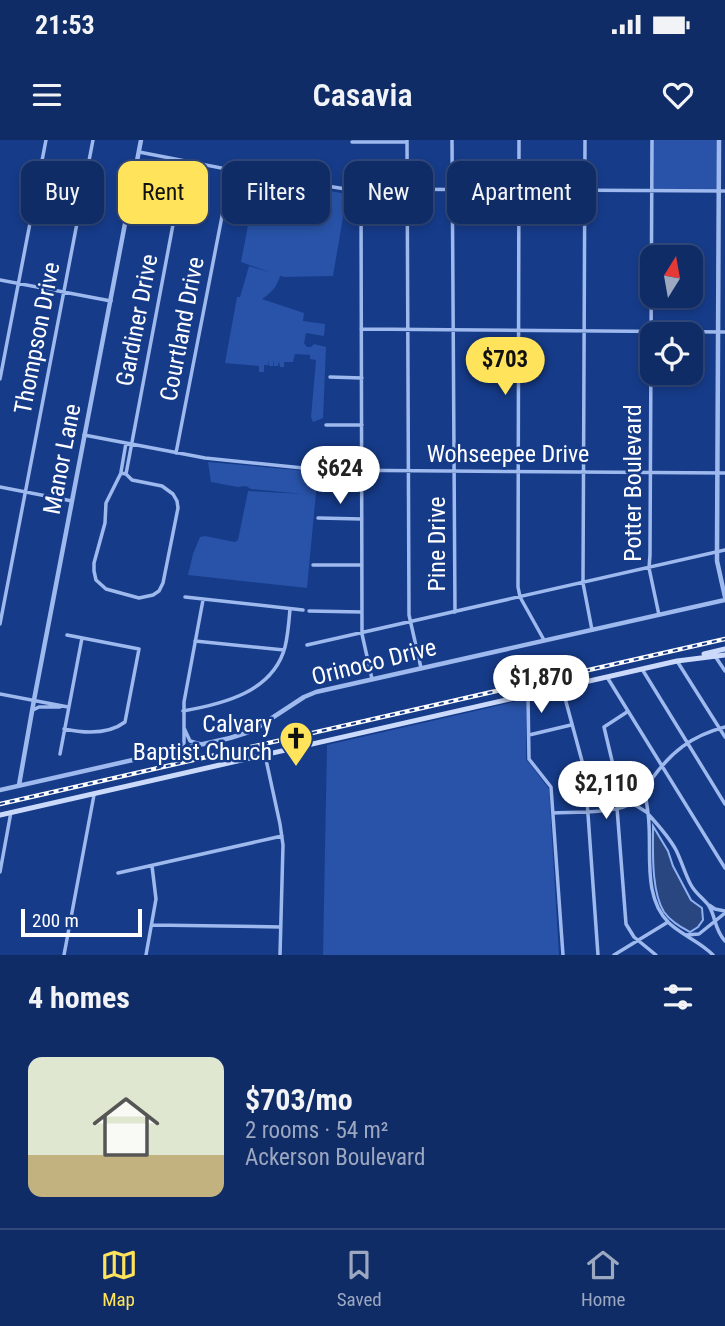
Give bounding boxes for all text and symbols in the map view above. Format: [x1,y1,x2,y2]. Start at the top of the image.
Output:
text: 21:53 [35,10,95,40]
icon: menu [28,76,66,114]
text: Casavia [312,76,413,114]
icon: heart [659,76,697,114]
chip: Buy [21,161,104,224]
chip: Rent [118,161,208,224]
chip: Filters [222,161,330,224]
chip: New [344,161,433,224]
chip: Apartment [447,161,596,224]
north arrow [640,245,704,308]
map controls [640,245,703,385]
street label: Gardiner Drive [110,252,164,388]
street label: Courtland Drive [154,255,210,403]
street label: Thompson Drive [9,260,65,416]
button: locate [640,322,703,385]
pin: $703 [464,338,546,397]
text: $703 [482,346,528,373]
street label: Manor Lane [38,401,86,517]
street label: Potter Boulevard [619,404,647,562]
street label: Wohseepee Drive [427,440,589,468]
pin: $624 [299,446,381,506]
text: $624 [317,455,363,482]
street label: Pine Drive [423,496,451,592]
street label: Orinoco Drive [309,633,439,691]
pin: $1,870 [484,656,598,715]
text: $1,870 [509,664,573,691]
place label: Calvary Baptist Church [133,710,272,766]
church icon: Calvary Baptist Church [277,719,315,768]
pin: $2,110 [549,762,663,821]
text: $2,110 [574,770,638,797]
scale bar [21,906,142,938]
text: 200 m [32,909,79,932]
icon: filters [659,978,697,1016]
text: 4 homes [28,980,130,1015]
text: $703/mo [245,1082,353,1117]
icon: home [84,1085,168,1169]
text: 2 rooms · 54 m² [245,1117,388,1144]
text: Ackerson Boulevard [245,1144,425,1171]
tab: Map [100,1246,138,1311]
tab: Saved [337,1246,382,1311]
tab: Home [581,1246,625,1311]

